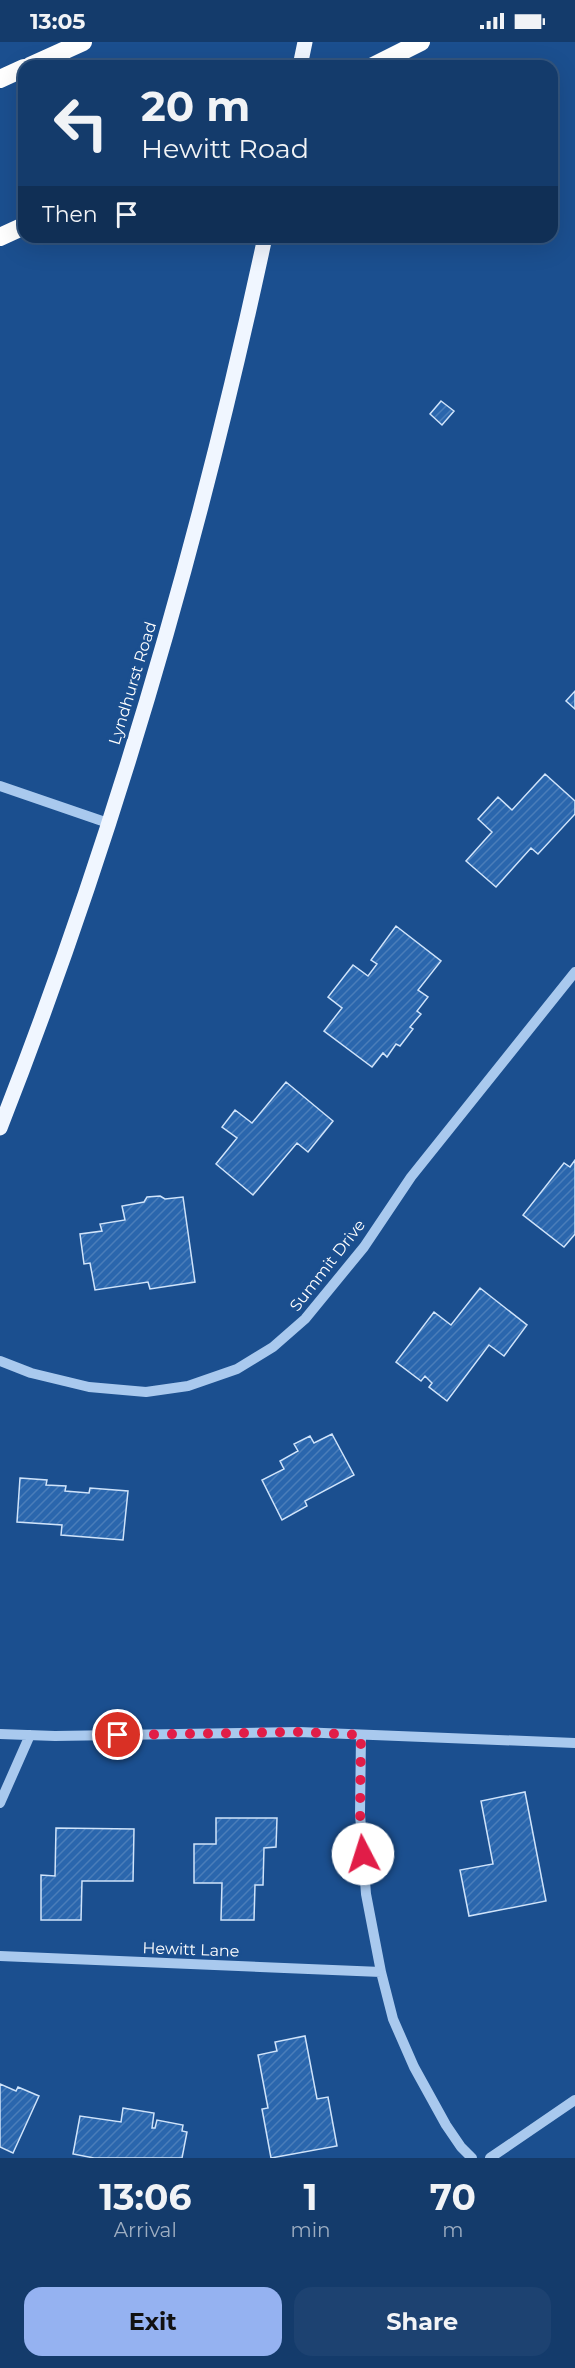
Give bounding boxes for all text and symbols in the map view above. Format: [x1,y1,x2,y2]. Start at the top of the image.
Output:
text: 13:05 [30,8,85,35]
text: 20 m [141,80,250,132]
icon: left [42,84,120,162]
text: Hewitt Road [141,132,309,165]
icon: arrive [110,198,143,231]
text: Then [42,201,98,228]
street label: Lyndhurst Road [105,619,160,747]
street label: Summit Drive [286,1216,369,1315]
pin [92,1709,143,1760]
icon: arrive [101,1718,134,1751]
position arrow [331,1822,395,1886]
street label: Hewitt Lane [142,1938,240,1961]
text: 13:06 [99,2175,191,2219]
text: 1 [304,2175,318,2219]
text: 70 [430,2175,476,2219]
text: Arrival [114,2218,177,2242]
text: min [291,2218,331,2242]
text: m [442,2218,463,2242]
button: Exit [24,2287,282,2356]
button: Share [294,2287,551,2356]

